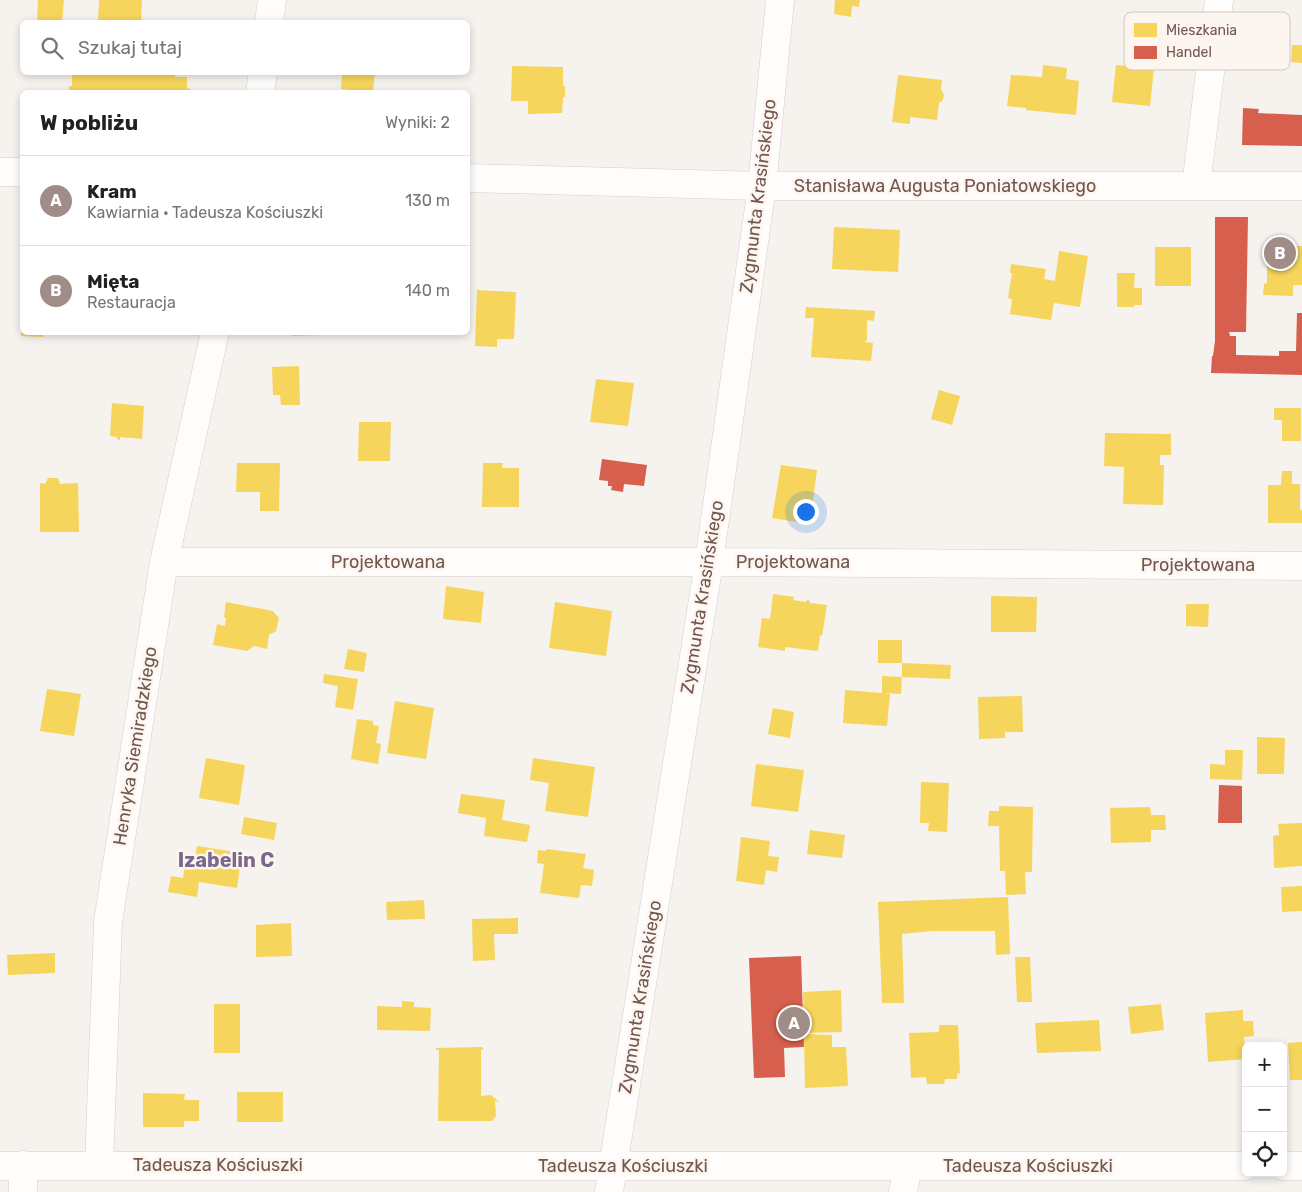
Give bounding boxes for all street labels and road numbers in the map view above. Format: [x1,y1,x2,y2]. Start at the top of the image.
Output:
street label: Zygmunta Krasińskiego [735,98,781,294]
street label: Stanisława Augusta Poniatowskiego [794,175,1096,197]
street label: Zygmunta Krasińskiego [676,499,728,695]
street label: Projektowana [331,551,445,573]
street label: Projektowana [736,551,850,573]
street label: Projektowana [1141,554,1255,576]
street label: Henryka Siemiradzkiego [108,645,162,847]
street label: Zygmunta Krasińskiego [614,899,666,1095]
street label: Tadeusza Kościuszki [133,1154,303,1176]
street label: Tadeusza Kościuszki [538,1155,708,1177]
street label: Tadeusza Kościuszki [943,1155,1113,1177]

